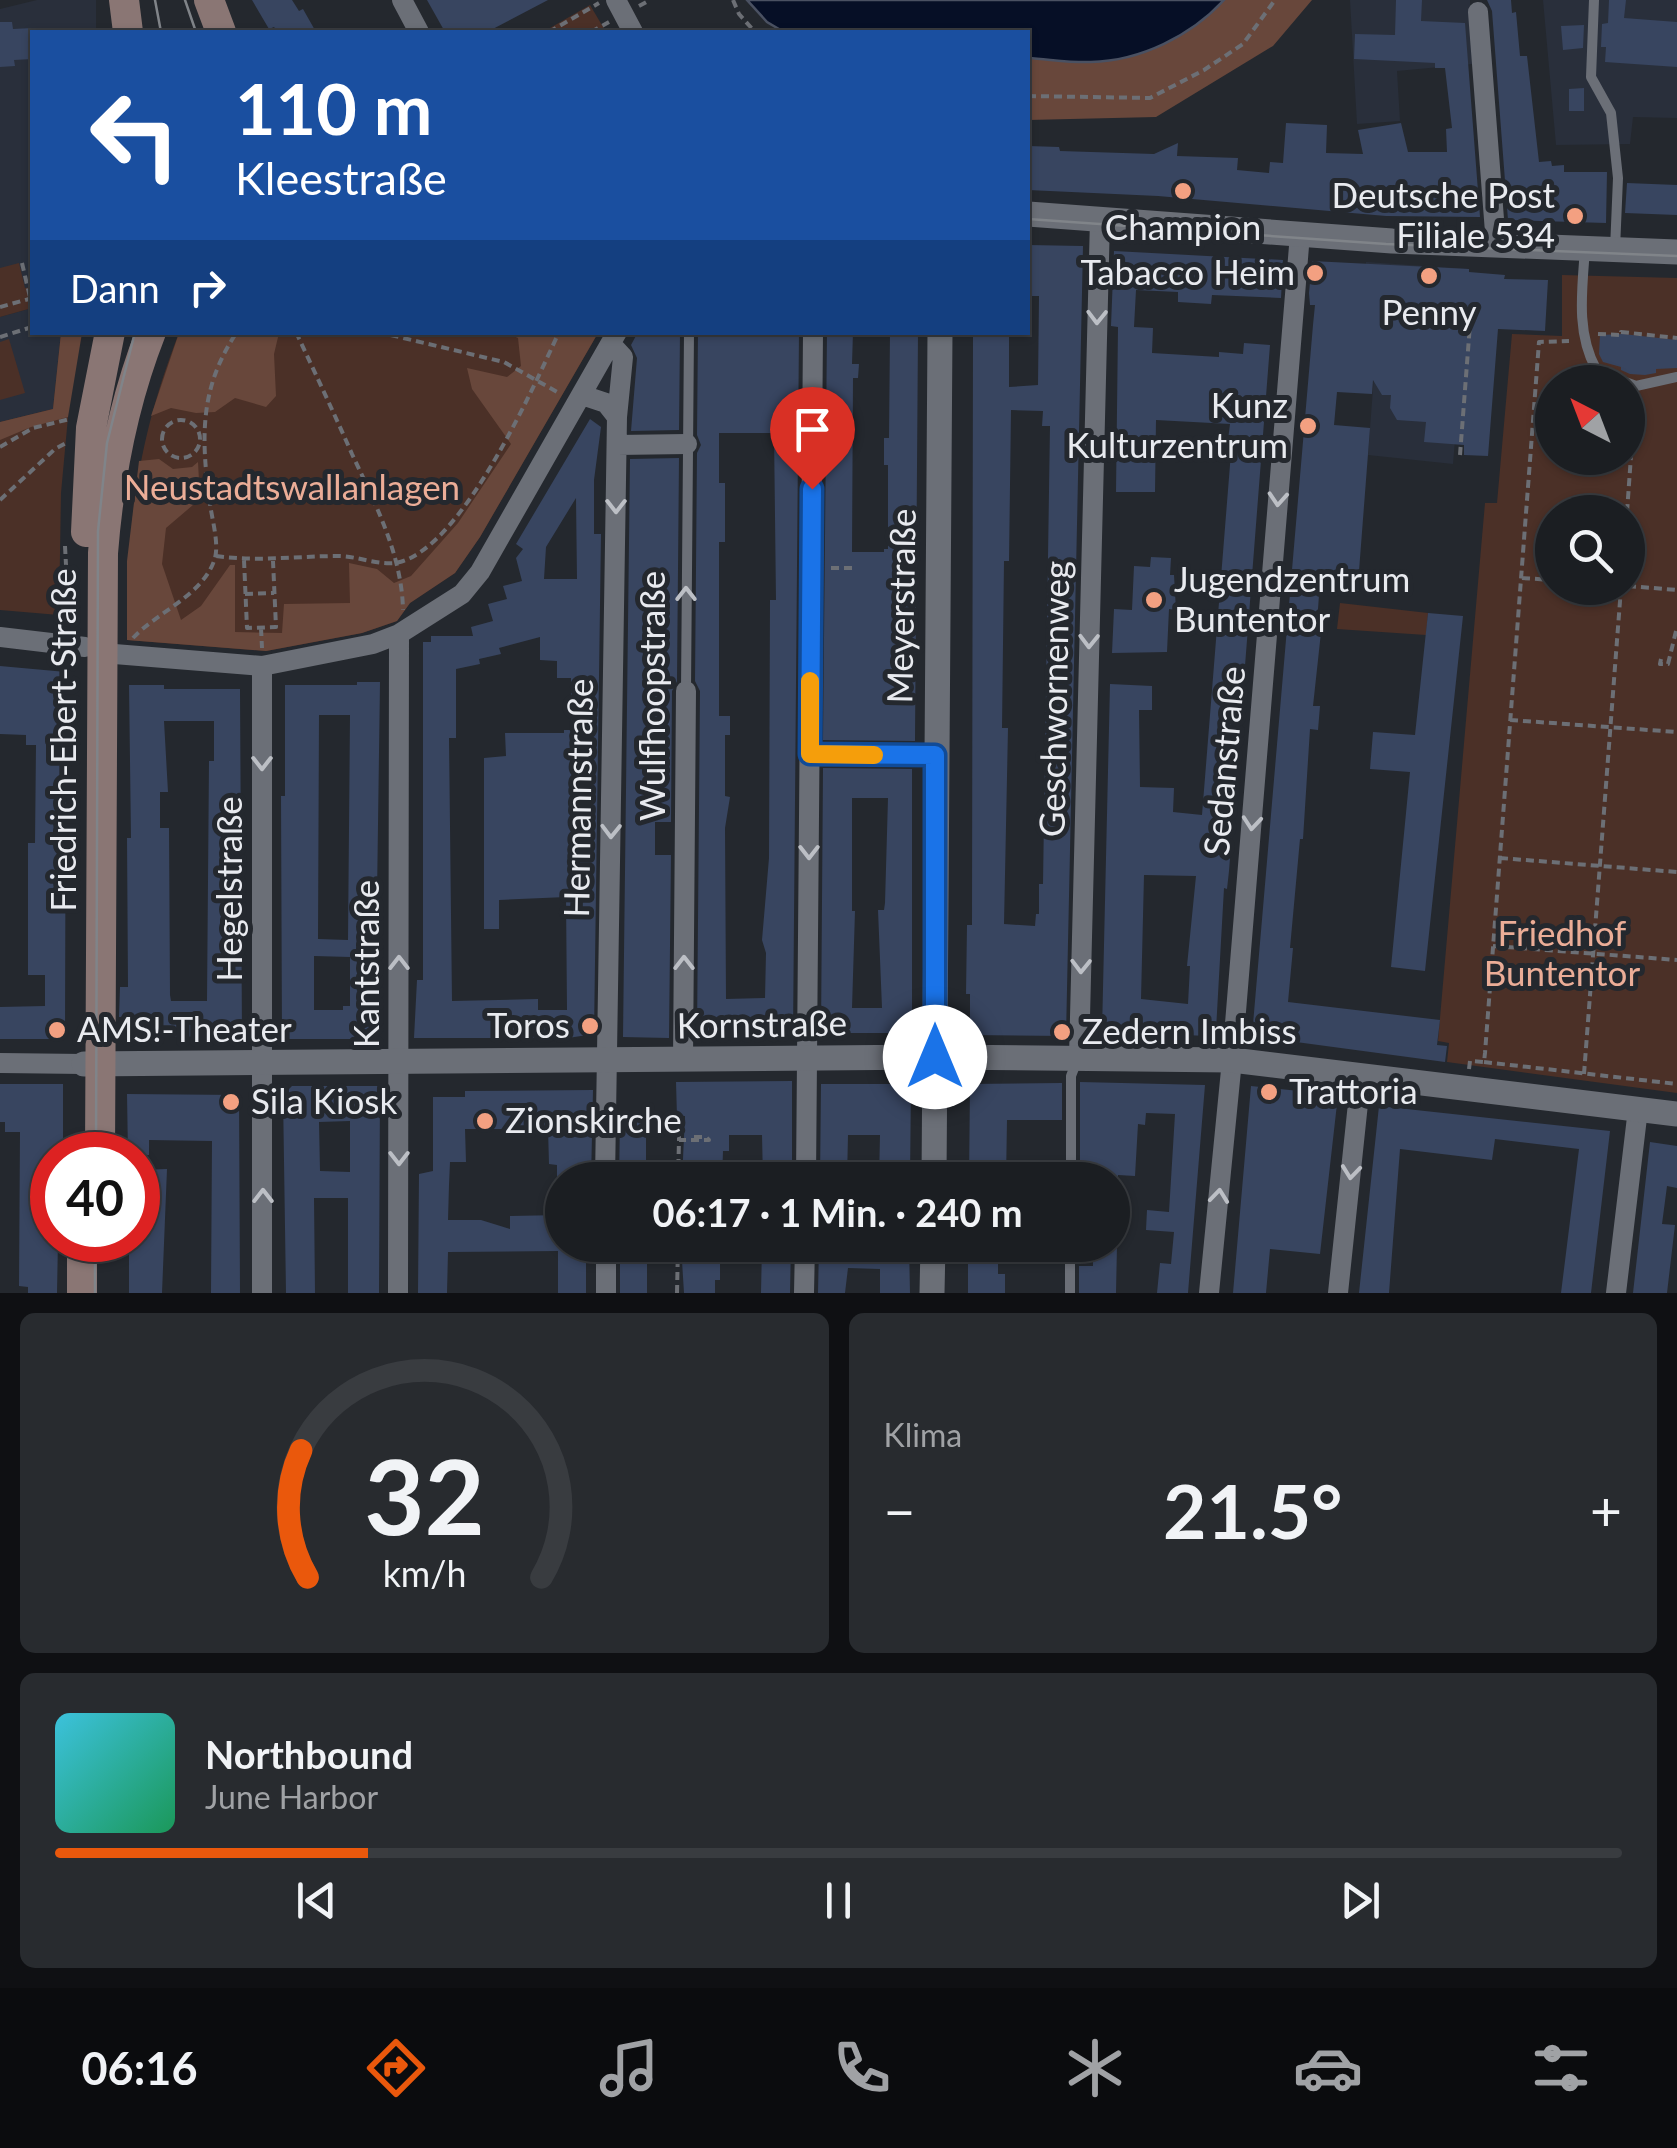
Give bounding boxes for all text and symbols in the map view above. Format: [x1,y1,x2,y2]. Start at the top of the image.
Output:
text: 110 m [235,66,432,150]
icon: left [70,70,200,200]
text: Kleestraße [235,151,447,205]
place label: Deutsche Post Filiale 534 [1332,173,1555,255]
marker: Champion [1172,180,1194,202]
place label: Champion [1105,205,1261,247]
marker: Deutsche Post Filiale 534 [1564,205,1586,227]
place label: Tabacco Heim [1080,250,1295,292]
icon: right [180,260,235,315]
marker: Tabacco Heim [1304,262,1326,284]
text: Dann [70,265,160,311]
marker: Penny [1418,265,1440,287]
place label: Penny [1381,290,1477,332]
one-way arrow [1087,309,1108,325]
north arrow [1535,365,1645,475]
map controls [1535,365,1645,605]
place label: Kunz Kulturzentrum [1066,383,1288,465]
pin [770,387,855,490]
icon: arrive [785,402,840,457]
marker: Kunz Kulturzentrum [1297,415,1319,437]
park label: Neustadtswallanlagen [124,465,460,507]
one-way arrow [1268,491,1290,507]
button: search [1535,495,1645,605]
one-way arrow [606,499,627,515]
street label: Meyerstraße [877,508,923,704]
place label: Jugendzentrum Buntentor [1174,557,1410,639]
street label: Geschwornenweg [1030,560,1076,837]
street label: Friedrich-Ebert-Straße [41,568,83,912]
street label: Wulfhoopstraße [630,571,672,821]
one-way arrow [675,585,697,600]
marker: Jugendzentrum Buntentor [1143,589,1165,611]
one-way arrow [1078,634,1100,650]
street label: Sedanstraße [1194,664,1252,857]
street label: Hermannstraße [554,678,600,918]
one-way arrow [252,756,273,772]
street label: Hegelstraße [207,796,249,982]
one-way arrow [1242,815,1263,831]
one-way arrow [600,823,621,839]
one-way arrow [798,844,820,860]
street label: Kantstraße [344,880,386,1048]
park label: Friedhof Buntentor [1484,911,1640,993]
one-way arrow [388,955,410,970]
one-way arrow [673,955,695,970]
one-way arrow [1070,959,1091,975]
street label: Kornstraße [676,1001,847,1045]
place label: Toros [487,1003,570,1045]
position arrow [883,1005,987,1109]
place label: AMS!-Theater [77,1007,292,1049]
place label: Zedern Imbiss [1082,1009,1297,1051]
marker: Toros [579,1015,601,1037]
marker: AMS!-Theater [46,1019,68,1041]
marker: Zedern Imbiss [1051,1021,1073,1043]
place label: Trattoria [1289,1069,1418,1111]
place label: Sila Kiosk [251,1079,397,1121]
marker: Trattoria [1258,1081,1280,1103]
marker: Sila Kiosk [220,1091,242,1113]
place label: Zionskirche [505,1098,682,1140]
marker: Zionskirche [474,1110,496,1132]
speed limit sign: 40 [30,1132,160,1262]
one-way arrow [388,1152,410,1167]
one-way arrow [1341,1165,1362,1181]
one-way arrow [252,1187,274,1202]
one-way arrow [1207,1188,1229,1204]
text: 06:17 · 1 Min. · 240 m [653,1189,1022,1235]
text: Klima [884,1415,962,1454]
text: 32 [364,1432,485,1557]
text: 21.5° [1163,1465,1342,1555]
text: − [884,1477,915,1543]
text: + [1590,1477,1622,1543]
text: km/h [382,1552,466,1595]
text: Northbound [205,1731,413,1777]
text: June Harbor [205,1777,378,1816]
icon: previous [289,1873,344,1928]
icon: pause [811,1873,866,1928]
icon: next [1333,1873,1388,1928]
icon: directions [361,2033,431,2103]
icon: music [594,2033,664,2103]
icon: phone [827,2033,897,2103]
icon: climate [1060,2033,1130,2103]
icon: car [1293,2033,1363,2103]
icon: filters [1526,2033,1596,2103]
text: 06:16 [82,2041,198,2095]

